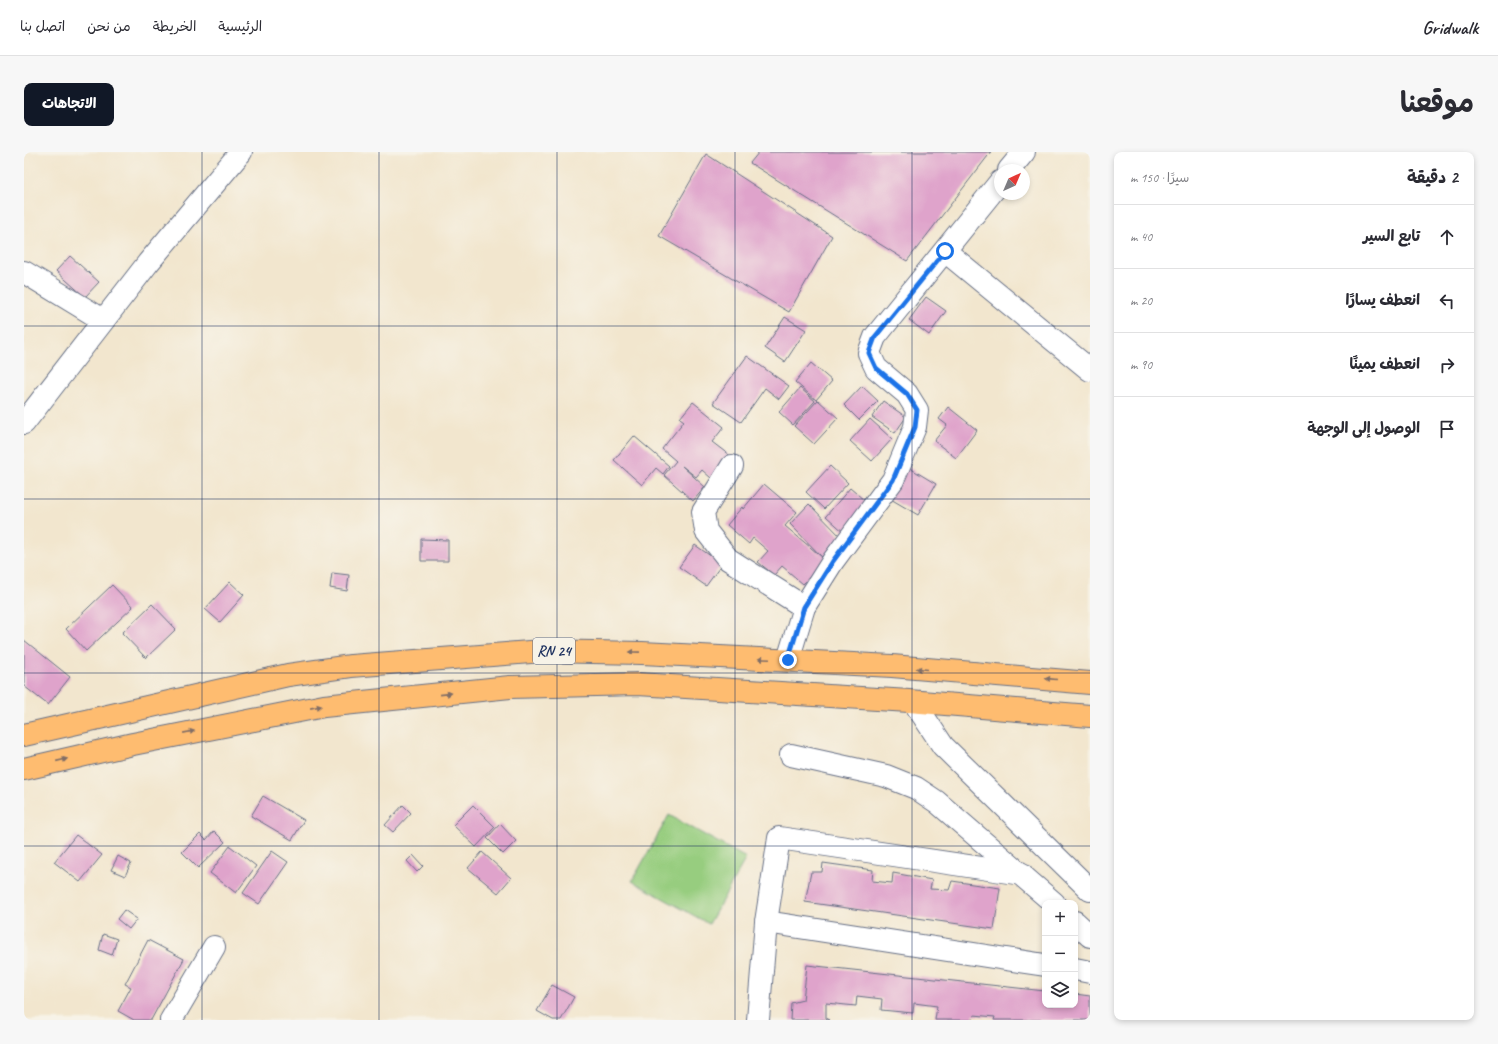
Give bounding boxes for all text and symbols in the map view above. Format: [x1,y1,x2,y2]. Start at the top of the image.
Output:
text: Gridwalk [1422,16,1478,40]
text: اتصل بنا [20,18,65,35]
text: من نحن [87,18,131,35]
text: الخريطة [153,18,196,35]
text: الرئيسية [218,18,262,35]
button: الاتجاهات [24,83,114,126]
text: موقعنا [1400,85,1474,120]
north arrow [994,164,1030,200]
text: 2 دقيقة [1407,167,1458,188]
text: سيرًا · 150 m [1130,170,1189,186]
icon: ahead [1436,226,1458,248]
text: تابع السير [1363,227,1420,246]
text: 40 m [1130,229,1152,245]
route start [936,242,954,260]
icon: left [1436,290,1458,312]
text: انعطف يسارًا [1345,291,1420,310]
text: 20 m [1130,293,1152,309]
icon: right [1436,354,1458,376]
text: انعطف يمينًا [1349,355,1420,374]
text: 90 m [1130,357,1152,373]
icon: arrive [1436,418,1458,440]
text: الوصول إلى الوجهة [1307,419,1420,438]
road number: RN 24 [533,638,575,664]
one-way arrow [628,649,640,656]
route end [779,651,797,669]
one-way arrow [757,656,770,662]
one-way arrow [916,665,928,672]
one-way arrow [1045,676,1057,683]
one-way arrow [440,691,452,697]
one-way arrow [310,704,323,710]
one-way arrow [183,729,195,735]
one-way arrow [56,757,68,763]
map controls [1042,900,1078,1008]
button: + [1042,900,1078,936]
button: − [1042,936,1078,972]
button: layers [1042,972,1078,1008]

